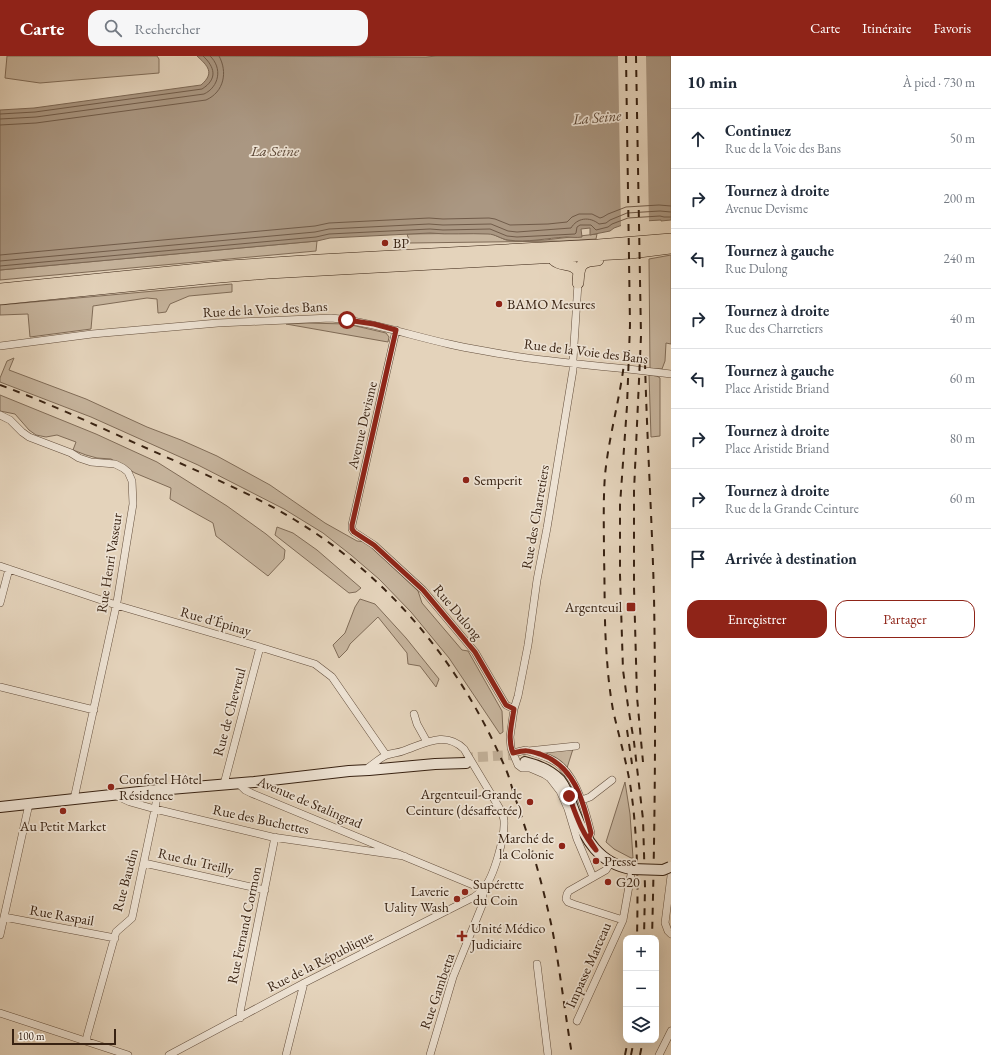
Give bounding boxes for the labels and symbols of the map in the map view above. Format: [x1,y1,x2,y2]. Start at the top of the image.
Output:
water label: La Seine [571,105,623,129]
water label: La Seine [250,141,300,160]
place label: BP [393,234,409,252]
marker: BP [380,238,390,248]
place label: BAMO Mesures [507,295,596,313]
street label: Rue de la Voie des Bans [202,297,328,321]
marker: BAMO Mesures [494,299,504,309]
route start [338,311,356,329]
street label: Rue de la Voie des Bans [523,334,650,368]
street label: Avenue Devisme [343,379,381,472]
street label: Rue des Charretiers [517,463,553,571]
place label: Semperit [474,471,523,489]
marker: Semperit [461,475,471,485]
street label: Rue Henri Vasseur [92,511,126,614]
street label: Rue Dulong [429,580,487,644]
place label: Argenteuil [564,598,623,616]
marker: Argenteuil [625,601,637,613]
street label: Rue d'Épinay [178,602,254,640]
street label: Rue de Chevreul [209,665,250,758]
place label: Confotel Hôtel Résidence [119,770,202,804]
street label: Avenue de Stalingrad [254,771,366,833]
marker: Confotel Hôtel Résidence [106,782,116,792]
place label: Argenteuil-Grande Ceinture (désaffectée) [406,785,523,819]
route end [560,787,578,805]
marker: Argenteuil-Grande Ceinture (désaffectée) [525,797,535,807]
street label: Rue des Buchettes [211,800,311,838]
marker: Au Petit Market [58,806,68,816]
place label: Au Petit Market [19,817,107,835]
place label: Marché de la Colonie [498,829,555,863]
marker: Marché de la Colonie [557,841,567,851]
street label: Rue du Treilly [156,844,237,879]
street label: Rue Baudin [108,846,142,914]
place label: Presse [604,852,637,870]
marker: Presse [591,856,601,866]
street label: Rue Fernand Cormon [223,864,265,985]
place label: G20 [616,873,640,891]
place label: Supérette du Coin [473,875,525,909]
marker: G20 [603,877,613,887]
place label: Laverie Uality Wash [384,882,450,916]
marker: Supérette du Coin [460,887,470,897]
marker: Laverie Uality Wash [452,894,462,904]
street label: Rue Raspail [28,900,96,930]
place label: Unité Médico Judiciaire [470,919,545,953]
street label: Impasse Marceau [561,919,615,1011]
street label: Rue de la République [264,926,377,996]
marker: Unité Médico Judiciaire [456,930,468,942]
street label: Rue Gambetta [416,950,459,1031]
scale bar [12,1027,116,1046]

